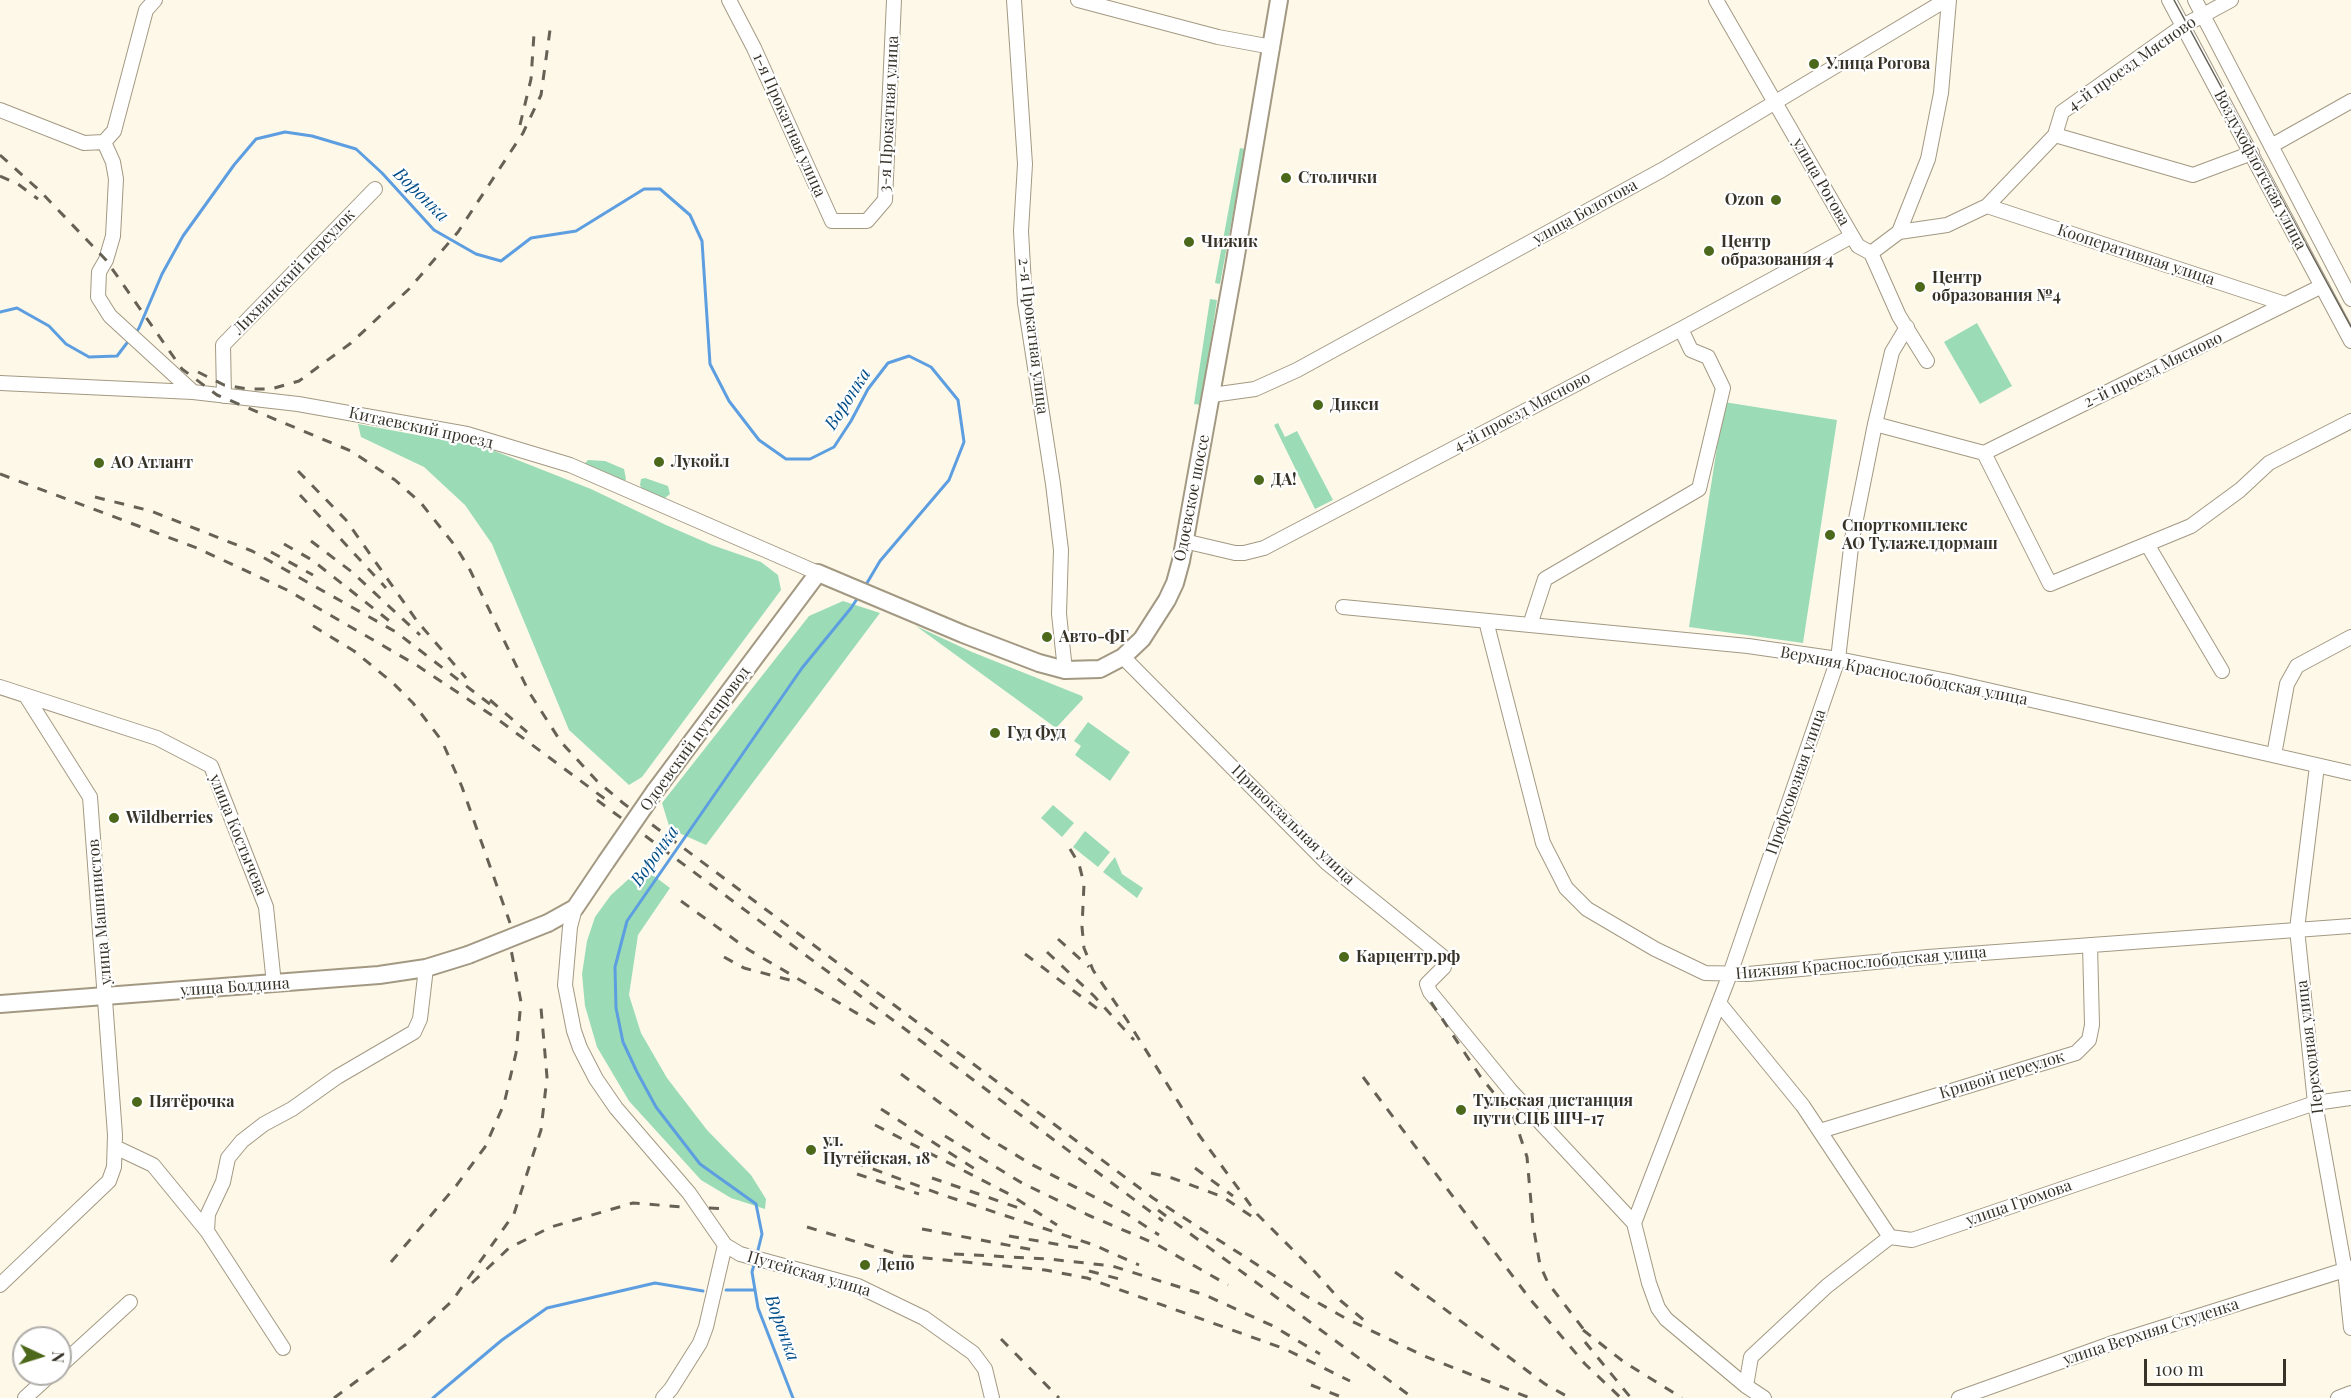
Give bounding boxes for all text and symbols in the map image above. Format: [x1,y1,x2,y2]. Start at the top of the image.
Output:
street label: 4-й проезд Мясново [2064,13,2200,115]
street label: 3-я Прокатная улица [875,35,903,193]
street label: 1-я Прокатная улица [749,50,829,200]
place label: Улица Рогова [1826,54,1930,74]
marker: Улица Рогова [1807,57,1821,71]
street label: Воздухофлотская улица [2210,87,2310,253]
street label: улица Рогова [1788,135,1854,229]
water label: Воронка [389,163,453,227]
place label: Столички [1298,168,1377,188]
marker: Столички [1279,171,1293,185]
street label: улица Болотова [1529,175,1641,249]
place label: Ozon [1725,190,1764,210]
marker: Ozon [1769,193,1783,207]
street label: Лихвинский переулок [229,205,359,339]
street label: Кооперативная улица [2055,220,2217,290]
place label: Чижик [1201,232,1258,252]
place label: Центр образования 4 [1721,232,1834,270]
marker: Чижик [1182,235,1196,249]
marker: Центр образования 4 [1702,244,1716,258]
street label: 2-я Прокатная улица [1014,257,1052,415]
place label: Центр образования №4 [1932,268,2061,306]
marker: Центр образования №4 [1913,280,1927,294]
street label: 2-й проезд Мясново [2081,328,2225,412]
water label: Воронка [820,364,876,434]
street label: 4-й проезд Мясново [1450,368,1594,456]
place label: Дикси [1330,395,1379,415]
marker: Дикси [1311,398,1325,412]
street label: Китаевский проезд [347,403,495,453]
street label: Одоевское шоссе [1170,433,1214,563]
place label: Лукойл [671,452,729,472]
place label: АО Атлант [111,453,193,473]
marker: Лукойл [652,455,666,469]
marker: АО Атлант [92,456,106,470]
place label: ДА! [1271,470,1297,490]
marker: ДА! [1252,473,1266,487]
place label: Спорткомплекс АО Тулажелдормаш [1842,516,1998,554]
marker: Спорткомплекс АО Тулажелдормаш [1823,528,1837,542]
place label: Авто-ФГ [1059,627,1129,647]
marker: Авто-ФГ [1040,630,1054,644]
street label: Верхняя Краснослободская улица [1779,643,2029,709]
street label: Одоевский путепровод [636,663,754,815]
street label: Профсоюзная улица [1762,707,1830,857]
place label: Гуд Фуд [1007,723,1066,743]
marker: Гуд Фуд [988,726,1002,740]
street label: Привокзальная улица [1227,761,1359,889]
street label: улица Костычева [205,772,271,898]
place label: Wildberries [126,808,213,828]
marker: Wildberries [107,811,121,825]
water label: Воронка [626,822,684,890]
street label: улица Машинистов [84,838,116,986]
street label: Нижняя Краснослободская улица [1735,942,1987,984]
place label: Карцентр.рф [1356,947,1460,967]
marker: Карцентр.рф [1337,950,1351,964]
street label: улица Болдина [180,974,290,1000]
street label: Переходная улица [2292,979,2328,1115]
street label: Кривой переулок [1937,1047,2067,1103]
place label: Тульская дистанция пути СЦБ ШЧ-17 [1473,1091,1633,1129]
place label: Пятёрочка [149,1092,234,1112]
marker: Пятёрочка [130,1095,144,1109]
marker: Тульская дистанция пути СЦБ ШЧ-17 [1454,1103,1468,1117]
place label: ул. Путейская, 18 [823,1131,930,1169]
marker: ул. Путейская, 18 [804,1143,818,1157]
street label: улица Громова [1964,1176,2074,1230]
street label: Путейская улица [745,1247,873,1301]
place label: Депо [877,1255,914,1275]
marker: Депо [858,1258,872,1272]
water label: Воронка [760,1292,804,1364]
street label: улица Верхняя Cтуденка [2061,1294,2241,1370]
north arrow [12,1326,72,1386]
scale bar [2147,1347,2290,1385]
text: N [48,1351,69,1364]
text: 100 m [2155,1357,2204,1381]

